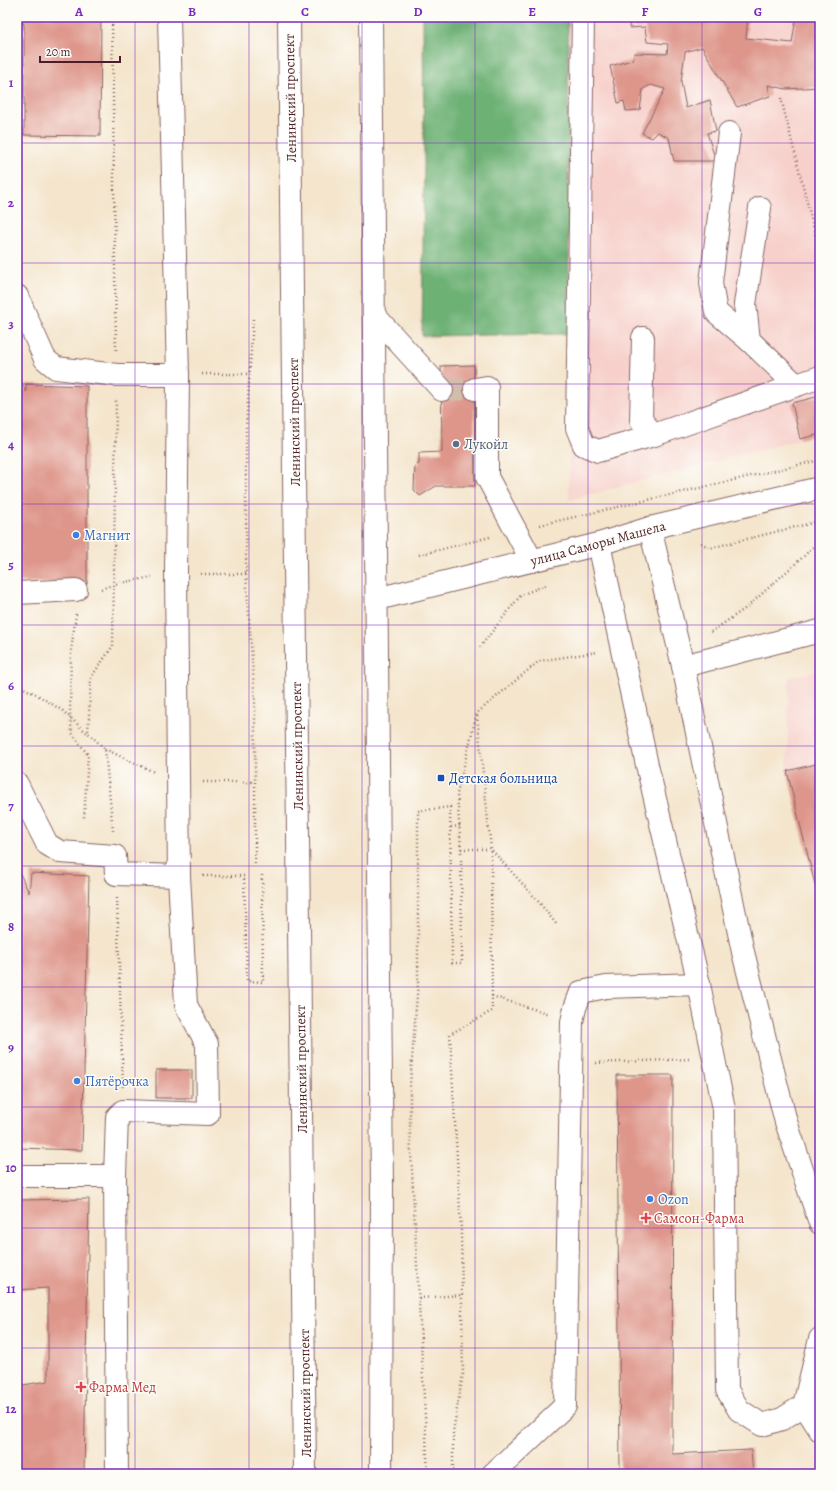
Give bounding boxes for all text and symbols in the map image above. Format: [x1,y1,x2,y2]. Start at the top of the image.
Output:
text: A [74,3,84,20]
text: B [188,3,196,20]
text: C [301,3,309,20]
text: D [413,3,423,20]
text: E [528,3,536,20]
text: F [642,3,649,20]
text: G [754,3,762,20]
street label: Ленинский проспект [280,34,301,162]
scale bar [40,38,120,64]
text: 20 m [46,44,70,60]
text: 1 [9,74,14,91]
text: 2 [8,194,15,211]
text: 3 [8,315,14,332]
street label: Ленинский проспект [284,358,305,486]
place label: Лукойл [464,435,508,454]
text: 4 [8,436,14,453]
marker: Лукойл [451,439,461,449]
street label: улица Саморы Машела [528,516,668,571]
place label: Магнит [84,526,131,545]
marker: Магнит [71,530,81,540]
text: 5 [8,556,14,573]
text: 6 [8,677,14,694]
street label: Ленинский проспект [287,682,308,810]
place label: Детская больница [449,769,558,788]
marker: Детская больница [436,773,446,783]
text: 7 [8,797,14,814]
text: 8 [8,918,14,935]
street label: Ленинский проспект [291,1005,312,1133]
text: 9 [8,1039,14,1056]
place label: Пятёрочка [85,1072,149,1091]
marker: Пятёрочка [72,1076,82,1086]
text: 10 [5,1159,17,1176]
place label: Ozon [658,1190,689,1209]
marker: Ozon [645,1194,655,1204]
place label: Самсон-Фарма [654,1209,745,1228]
marker: Самсон-Фарма [641,1213,651,1223]
text: 11 [6,1280,16,1297]
street label: Ленинский проспект [295,1329,316,1457]
place label: Фарма Мед [89,1378,156,1397]
marker: Фарма Мед [76,1382,86,1392]
text: 12 [6,1400,17,1417]

